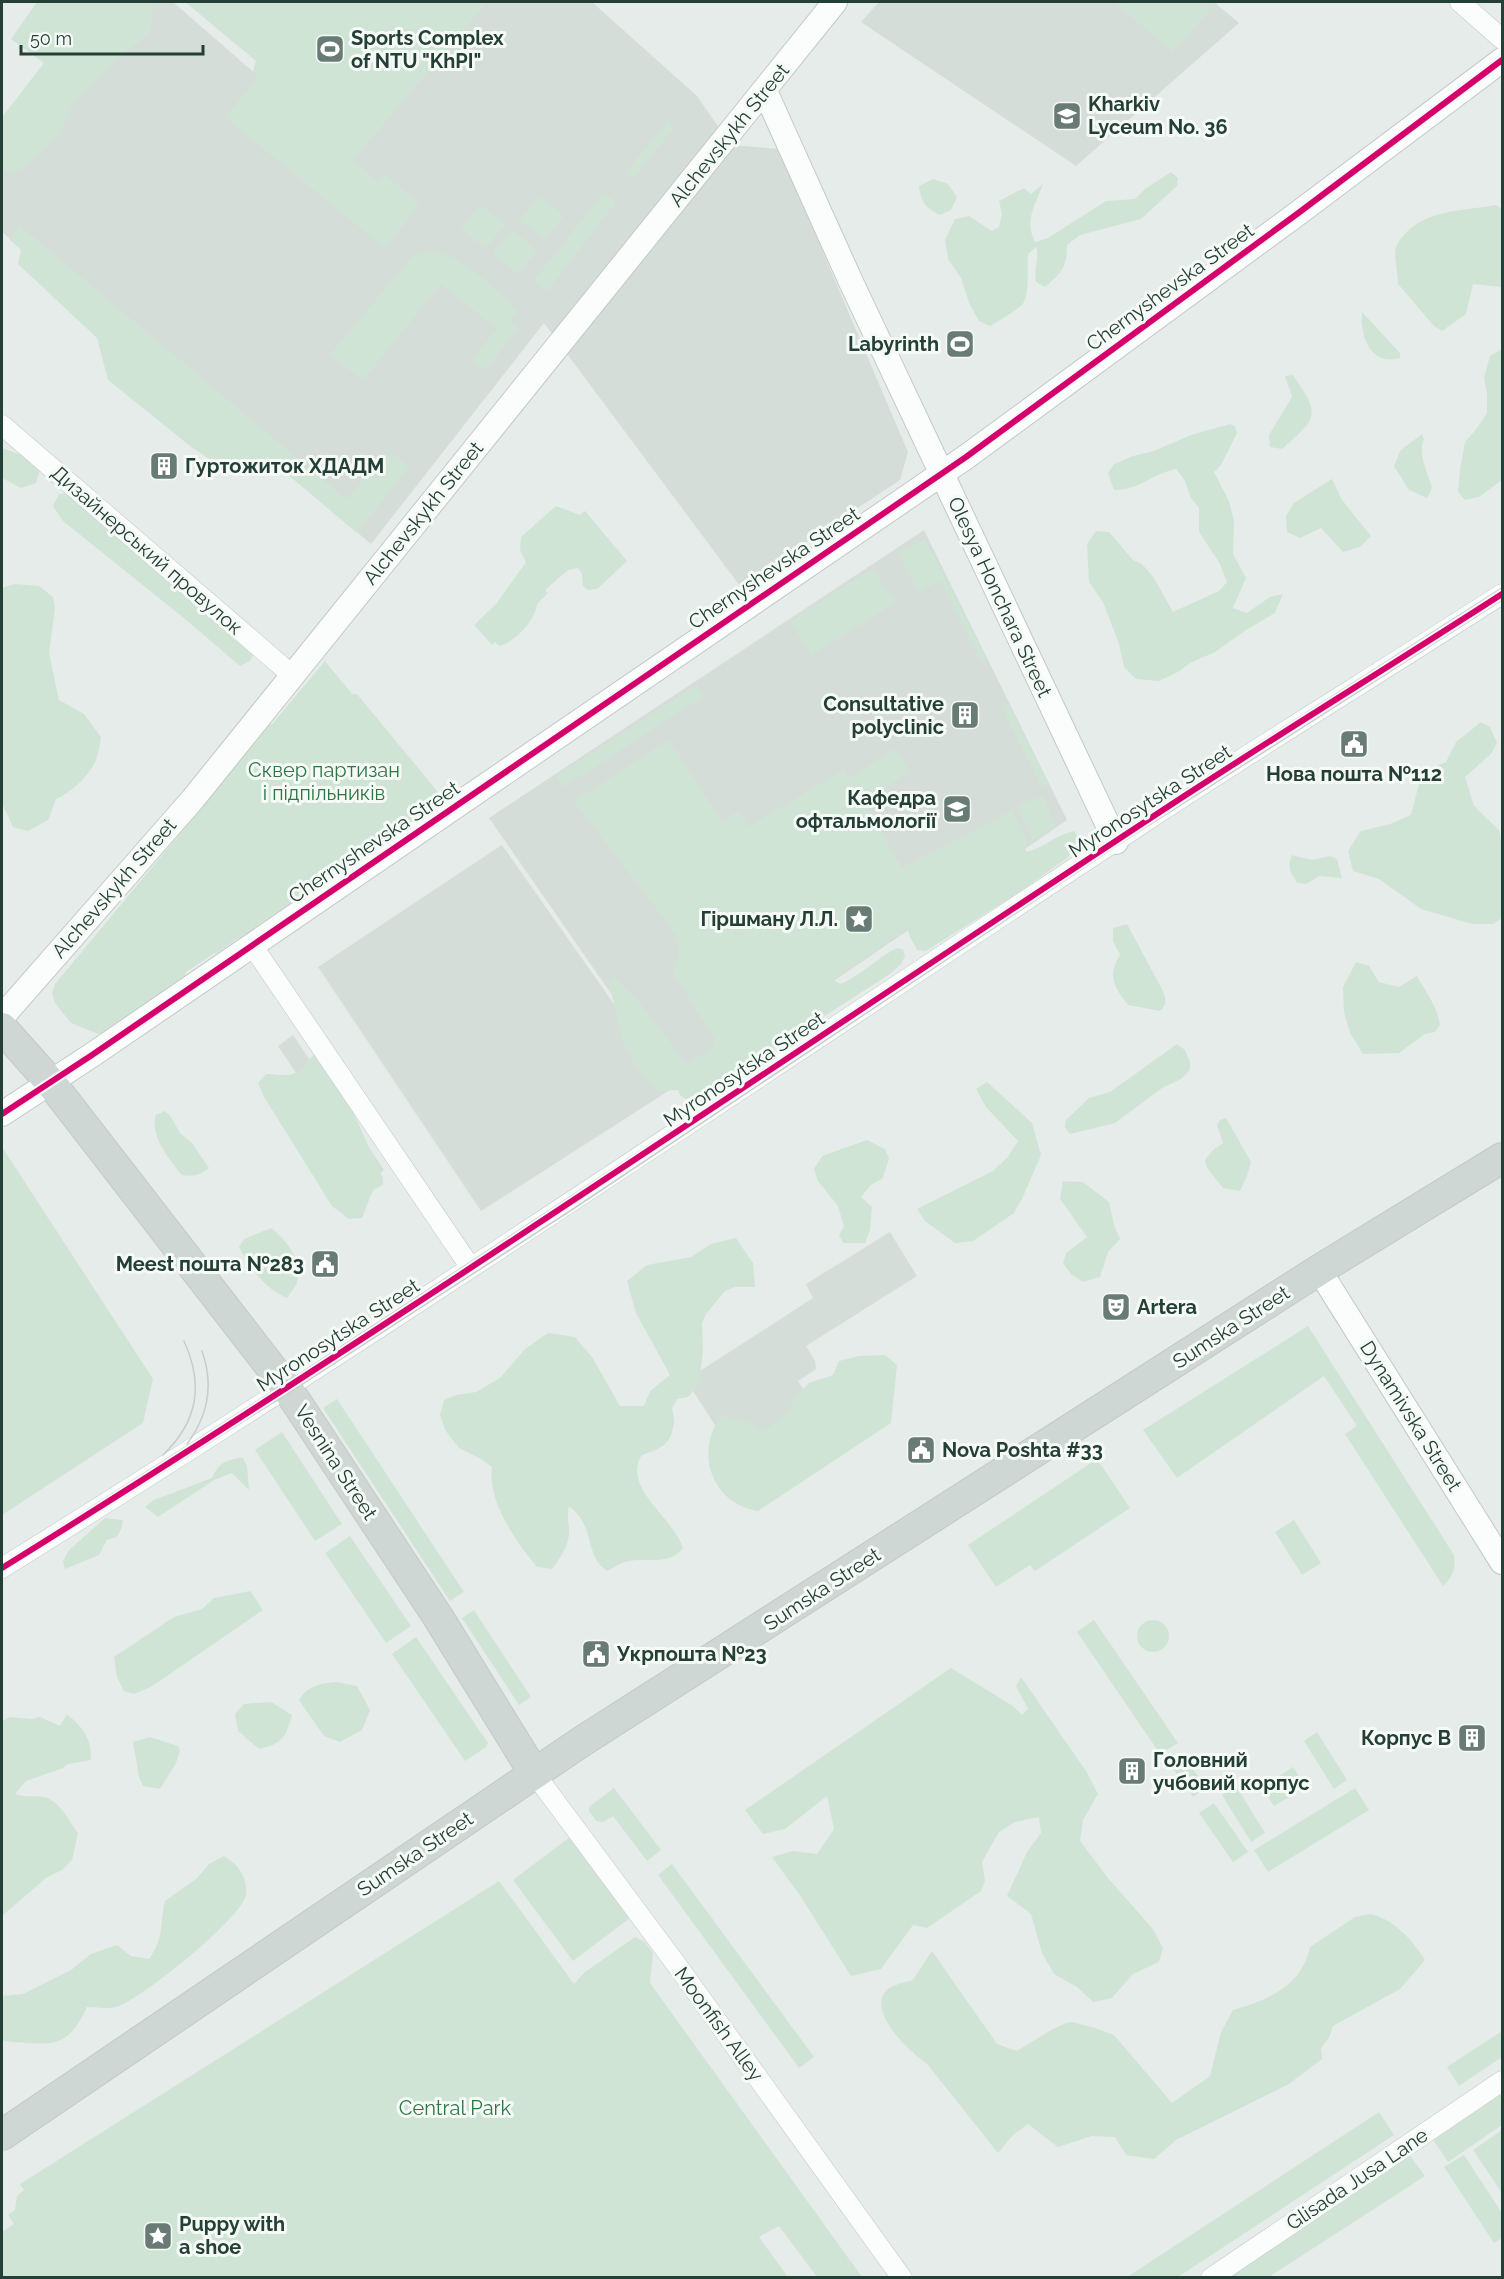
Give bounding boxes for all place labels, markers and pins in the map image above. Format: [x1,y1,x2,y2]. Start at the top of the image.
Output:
place label: Sports Complex of NTU "KhPI" [351,26,504,73]
sports icon: Sports Complex of NTU "KhPI" [314,33,346,65]
place label: Kharkiv Lyceum No. 36 [1088,92,1228,139]
school or university icon: Kharkiv Lyceum No. 36 [1051,100,1083,132]
sports icon: Labyrinth [944,328,976,360]
place label: Labyrinth [848,332,939,356]
building icon: Гуртожиток ХДАДМ [148,450,180,482]
place label: Гуртожиток ХДАДМ [185,454,384,478]
place label: Consultative polyclinic [823,692,944,739]
building icon: Consultative polyclinic [949,699,981,731]
public building icon: Нова пошта №112 [1338,728,1370,760]
place label: Нова пошта №112 [1266,762,1442,786]
place label: Кафедра офтальмології [796,786,937,833]
school or university icon: Кафедра офтальмології [941,793,973,825]
place icon: Гіршману Л.Л. [843,903,875,935]
place label: Гіршману Л.Л. [701,907,838,931]
public building icon: Meest пошта №283 [309,1248,341,1280]
place label: Meest пошта №283 [116,1252,304,1276]
theatre icon: Artera [1100,1291,1132,1323]
place label: Artera [1137,1295,1197,1319]
public building icon: Nova Poshta #33 [905,1434,937,1466]
place label: Nova Poshta #33 [942,1438,1103,1462]
public building icon: Укрпошта №23 [580,1638,612,1670]
place label: Укрпошта №23 [616,1642,767,1666]
building icon: Корпус В [1456,1722,1488,1754]
place label: Корпус В [1361,1726,1451,1750]
place label: Головний учбовий корпус [1153,1748,1310,1795]
building icon: Головний учбовий корпус [1116,1755,1148,1787]
place label: Puppy with a shoe [179,2212,285,2259]
place icon: Puppy with a shoe [142,2220,174,2252]

